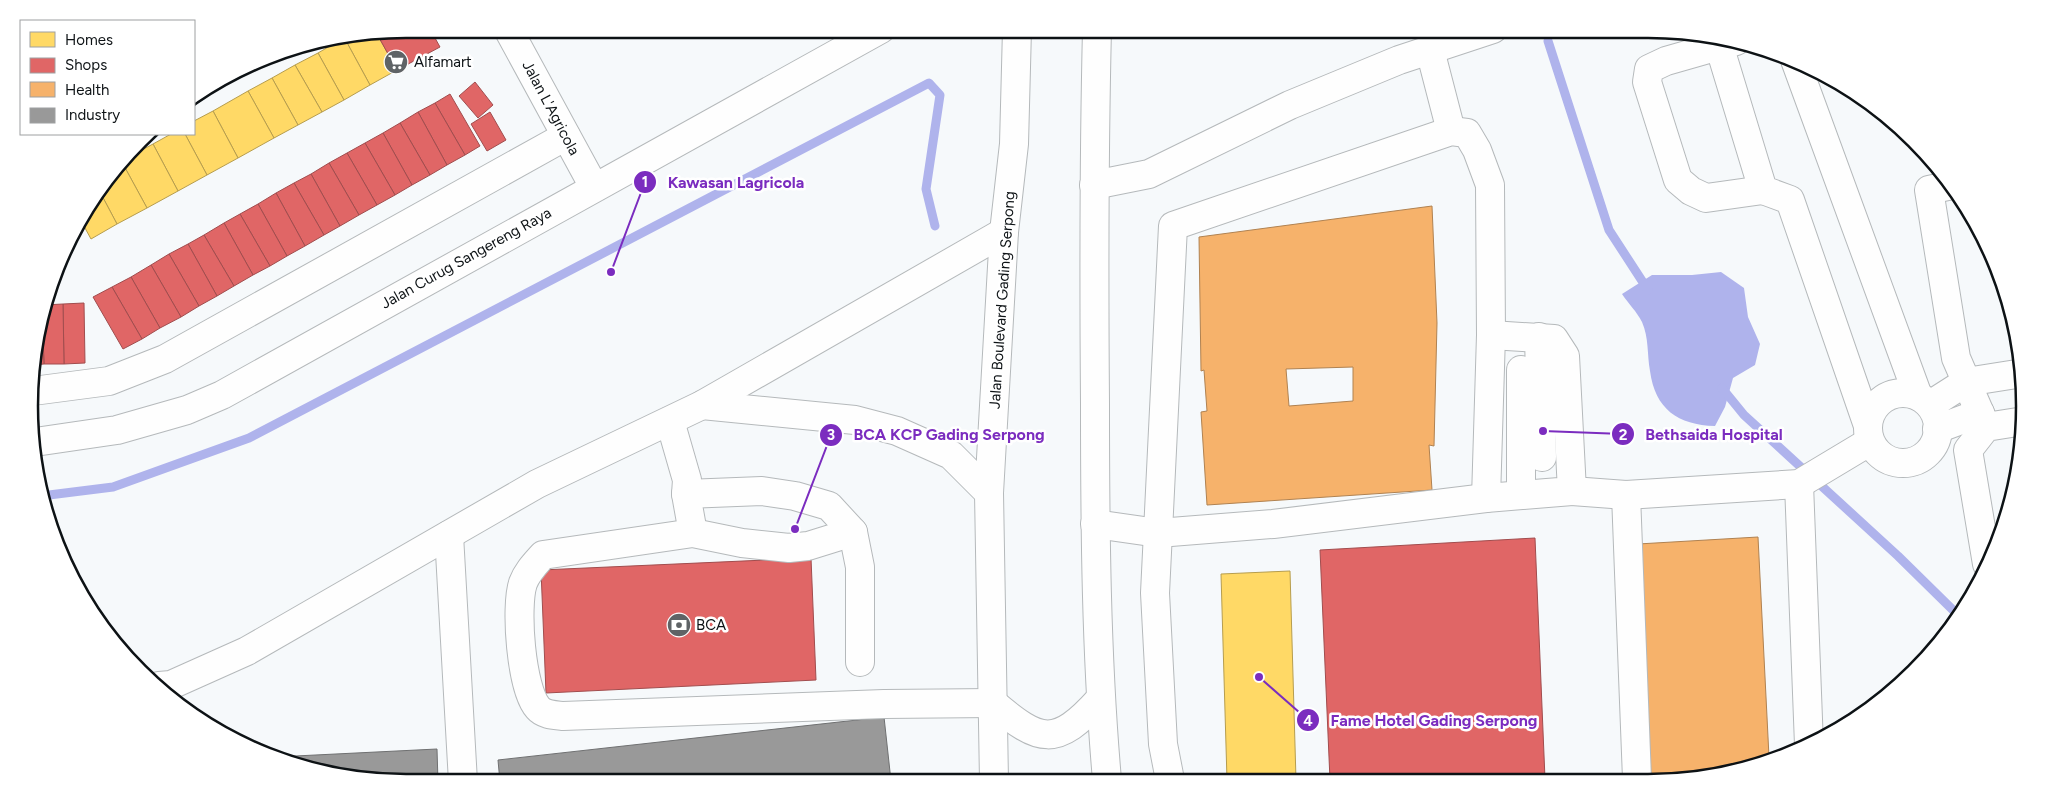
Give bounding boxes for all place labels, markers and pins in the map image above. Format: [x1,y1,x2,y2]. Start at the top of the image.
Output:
supermarket icon: Alfamart [383,49,409,75]
place label: Alfamart [414,53,472,71]
callout: Kawasan Lagricola [633,167,814,198]
callout: BCA KCP Gading Serpong [818,419,1054,450]
callout: Bethsaida Hospital [1610,419,1793,450]
bank icon: BCA [666,612,692,638]
place label: BCA [696,616,726,634]
callout: Fame Hotel Gading Serpong [1296,705,1548,736]

